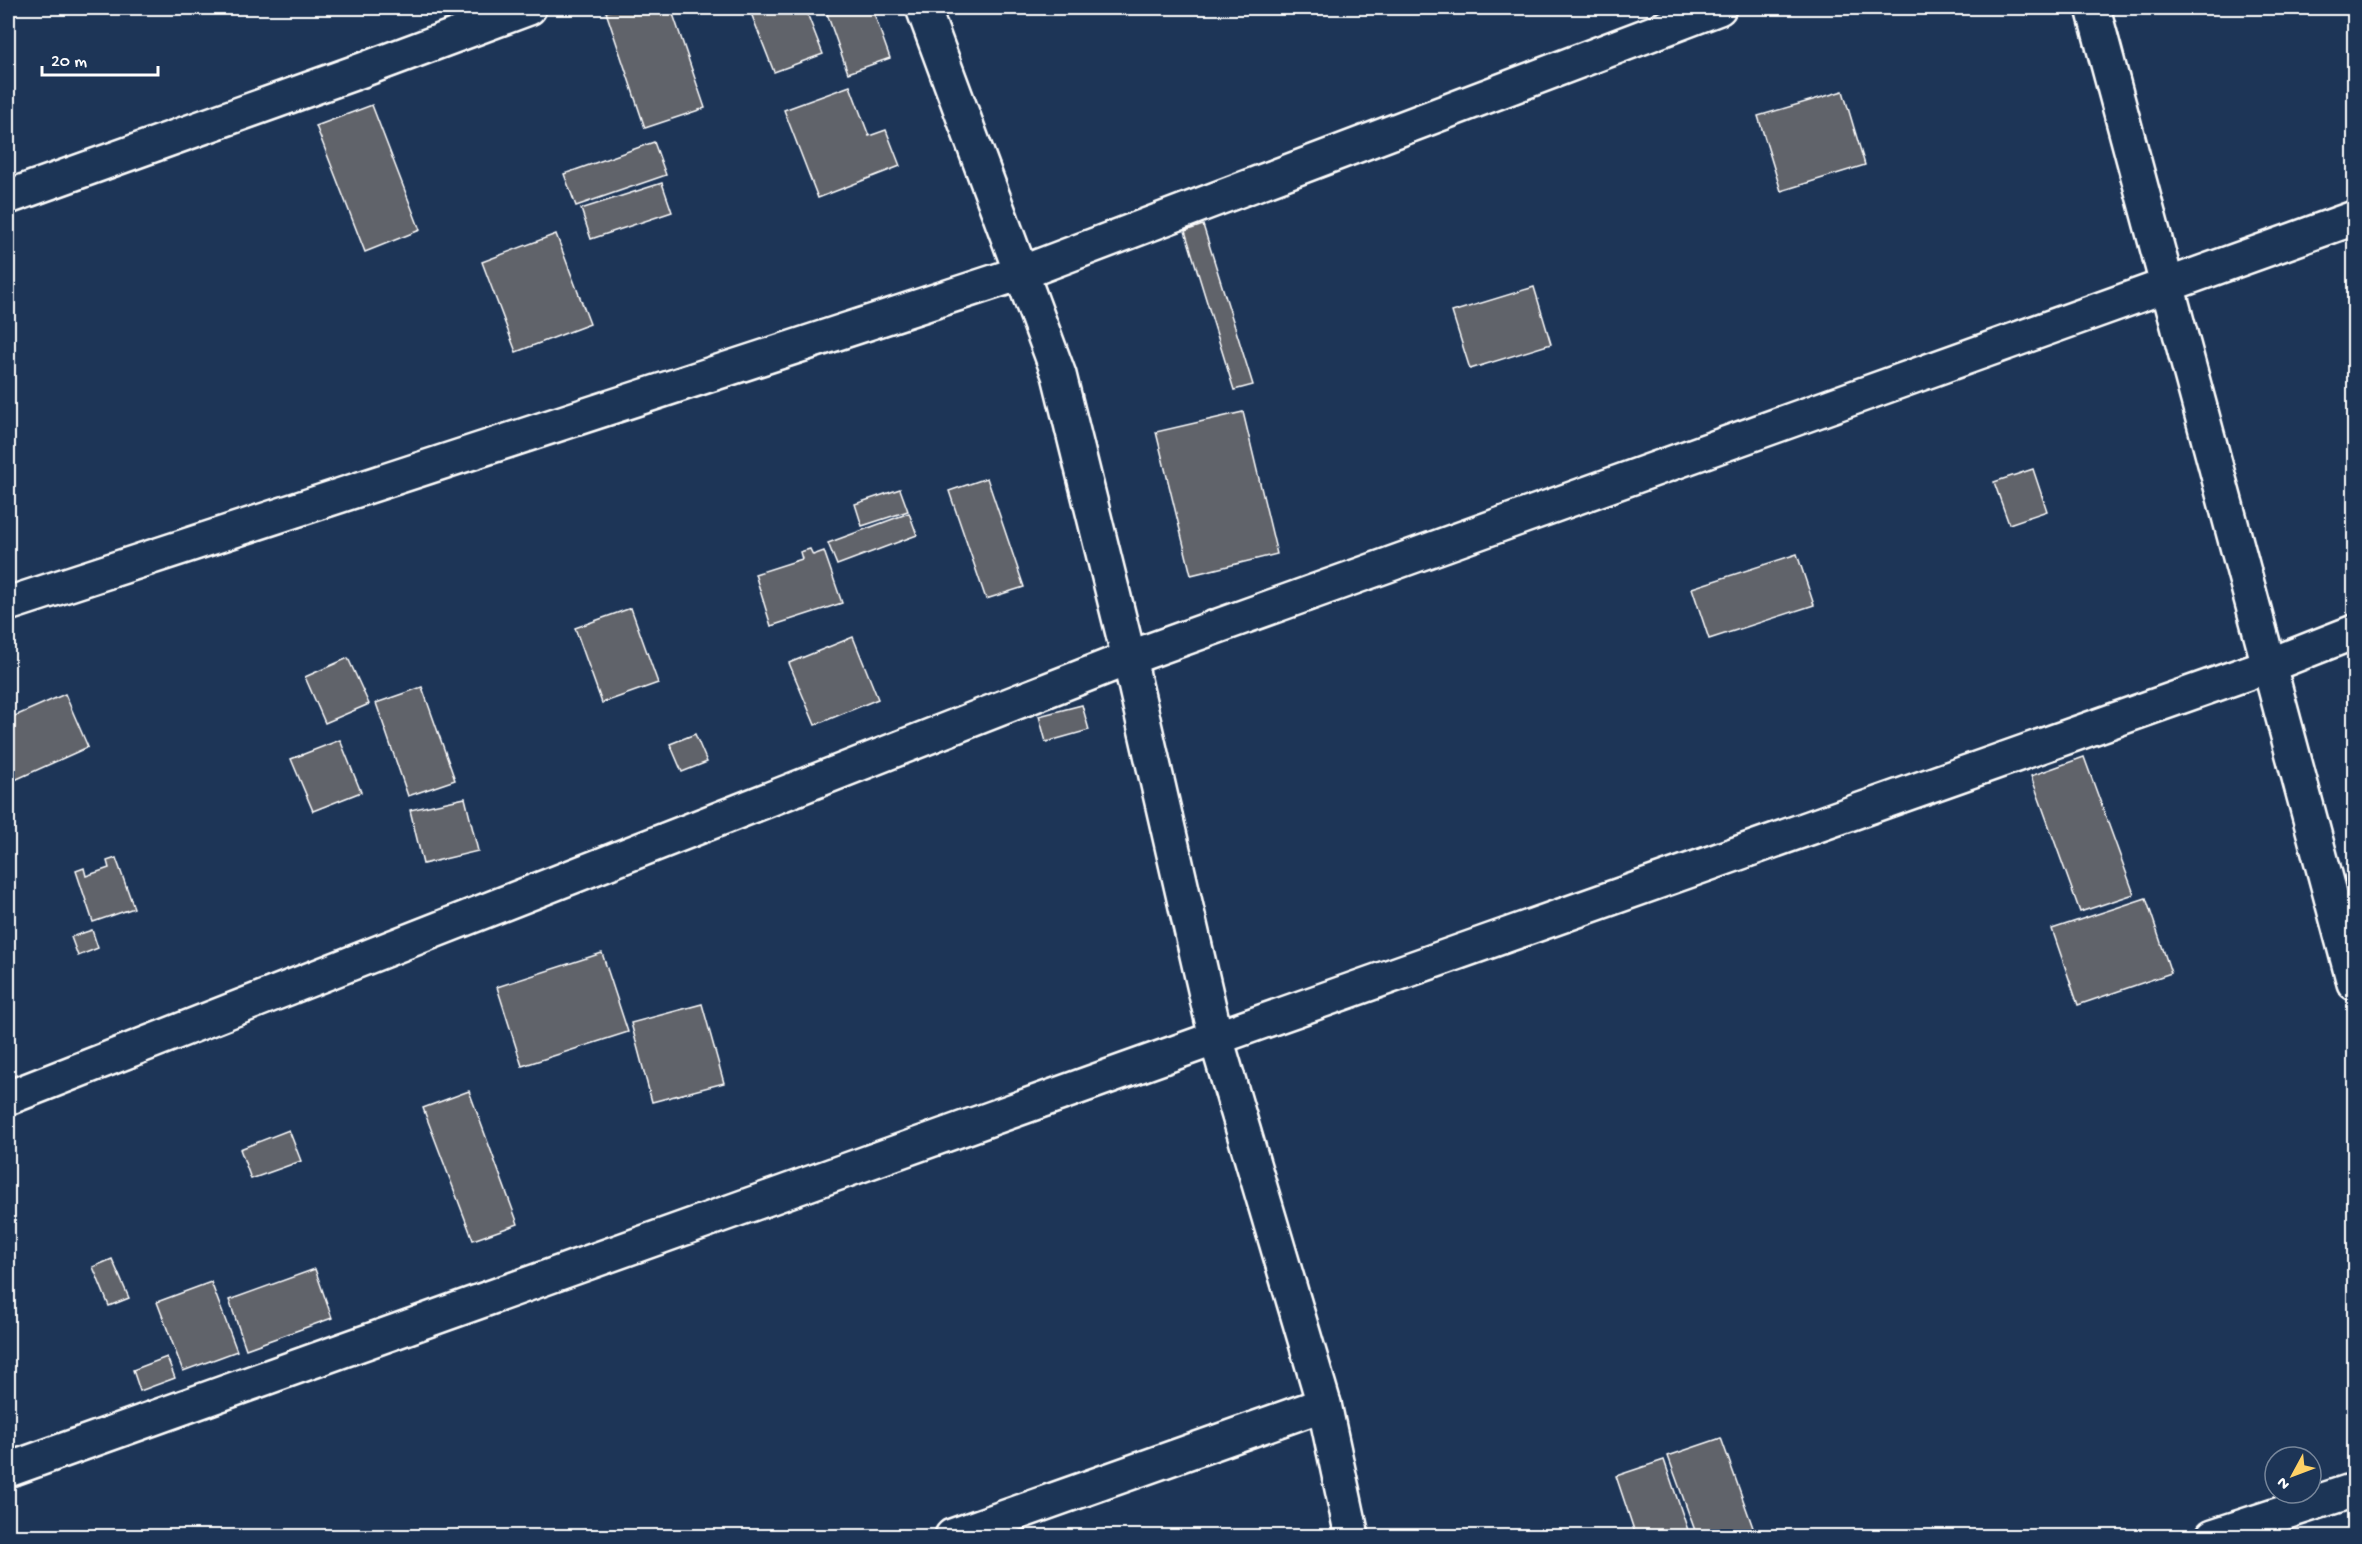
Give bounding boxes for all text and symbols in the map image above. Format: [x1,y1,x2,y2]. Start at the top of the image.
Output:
scale bar [42,39,158,77]
text: 20 m [51,52,87,73]
north arrow [2263,1445,2323,1505]
text: N [2273,1472,2295,1493]

